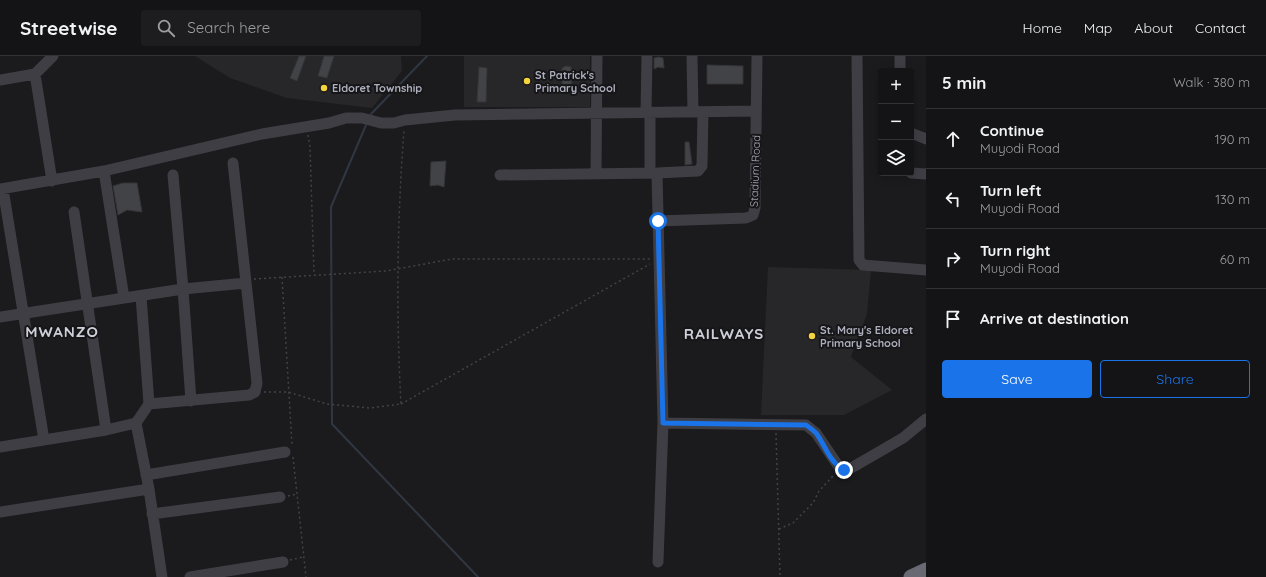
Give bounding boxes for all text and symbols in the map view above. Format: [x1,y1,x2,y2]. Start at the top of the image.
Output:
search box [141,10,421,46]
text: Streetwise [20,16,117,40]
icon: search [155,17,177,39]
text: Search here [187,18,270,37]
text: Home [1023,19,1062,37]
text: Map [1084,19,1112,37]
text: About [1134,19,1173,37]
text: Contact [1195,19,1246,37]
place label: St Patrick's Primary School [535,68,616,95]
map controls [878,68,914,176]
button: + [878,68,914,104]
text: 5 min [942,72,986,93]
text: Walk · 380 m [1173,74,1250,90]
marker: St Patrick's Primary School [522,76,532,86]
place label: Eldoret Township [332,81,422,95]
marker: Eldoret Township [319,83,329,93]
button: − [878,104,914,140]
text: Continue [980,121,1044,140]
icon: ahead [942,128,964,150]
text: 190 m [1215,131,1250,147]
street label: Stadium Road [747,135,763,207]
button: layers [878,140,914,176]
text: Muyodi Road [980,140,1060,156]
text: Turn left [980,181,1042,200]
icon: left [942,188,964,210]
text: 130 m [1215,191,1250,207]
text: Muyodi Road [980,200,1060,216]
route start [649,212,667,230]
text: Turn right [980,241,1051,260]
icon: right [942,248,964,270]
text: 60 m [1220,251,1250,267]
text: Muyodi Road [980,260,1060,276]
icon: arrive [942,308,964,330]
text: Arrive at destination [980,309,1129,328]
district label: MWANZO [25,322,99,341]
place label: St. Mary's Eldoret Primary School [820,323,913,350]
district label: RAILWAYS [684,324,764,343]
marker: St. Mary's Eldoret Primary School [807,331,817,341]
button: Save [942,360,1092,398]
button: Share [1100,360,1250,398]
route end [835,461,853,479]

